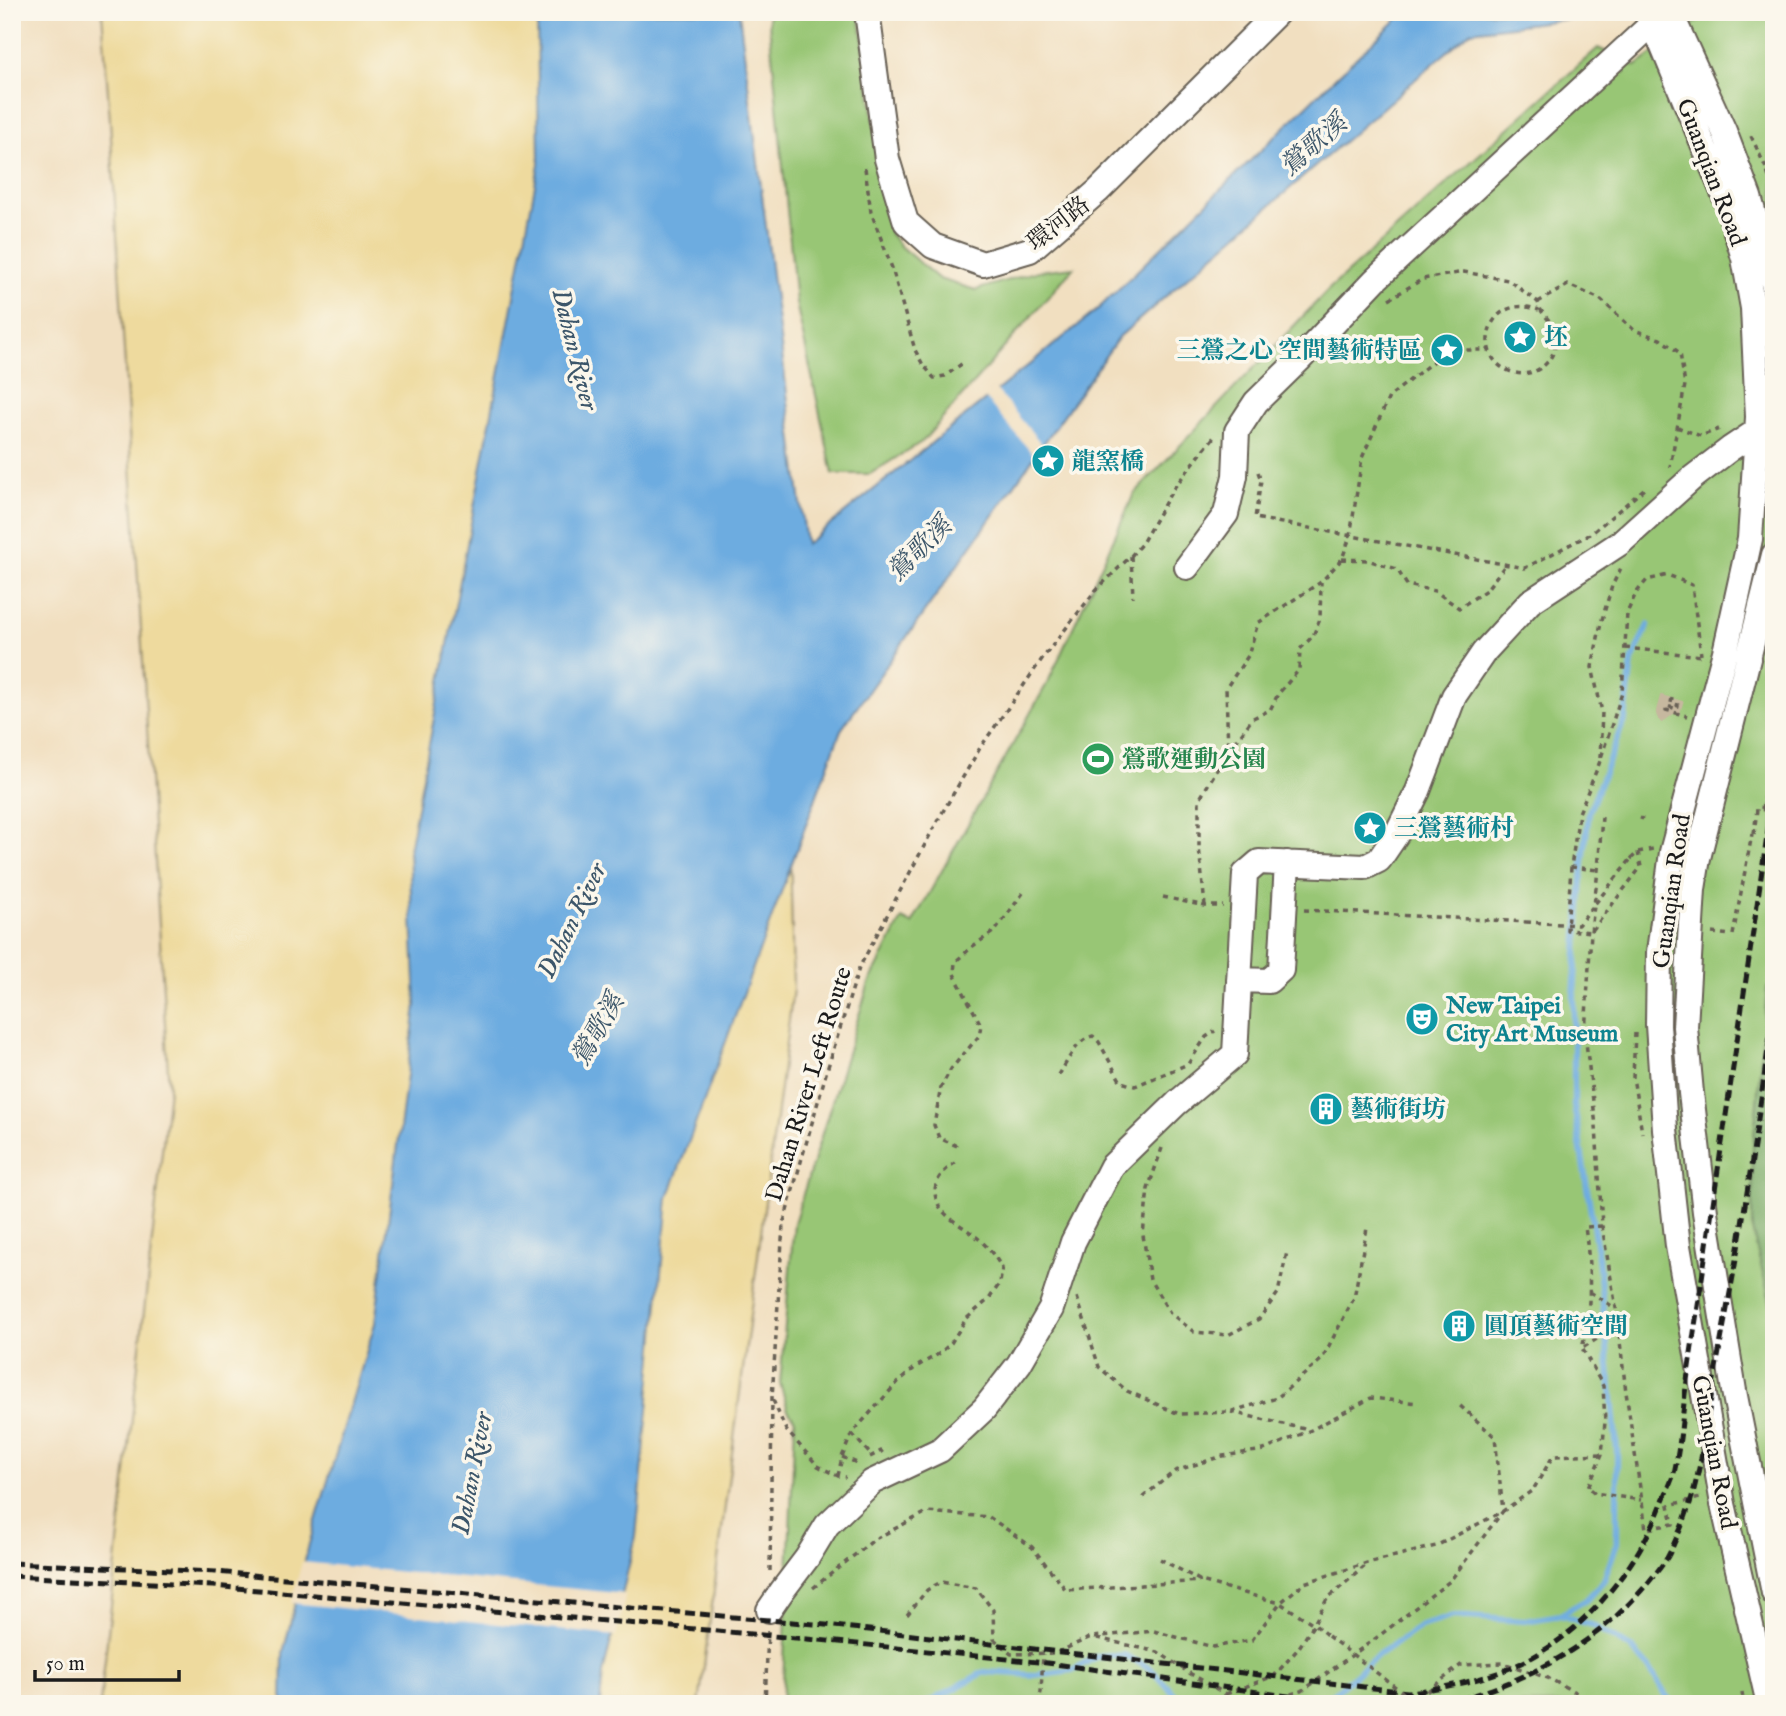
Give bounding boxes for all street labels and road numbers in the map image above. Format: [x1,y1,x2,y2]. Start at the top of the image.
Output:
street label: Guanqian Road [1668,94,1753,251]
street label: 環河路 [1021,190,1097,259]
street label: Guanqian Road [1646,812,1699,970]
street label: Dahan River Left Route [759,963,860,1206]
street label: Guanqian Road [1683,1373,1744,1532]

